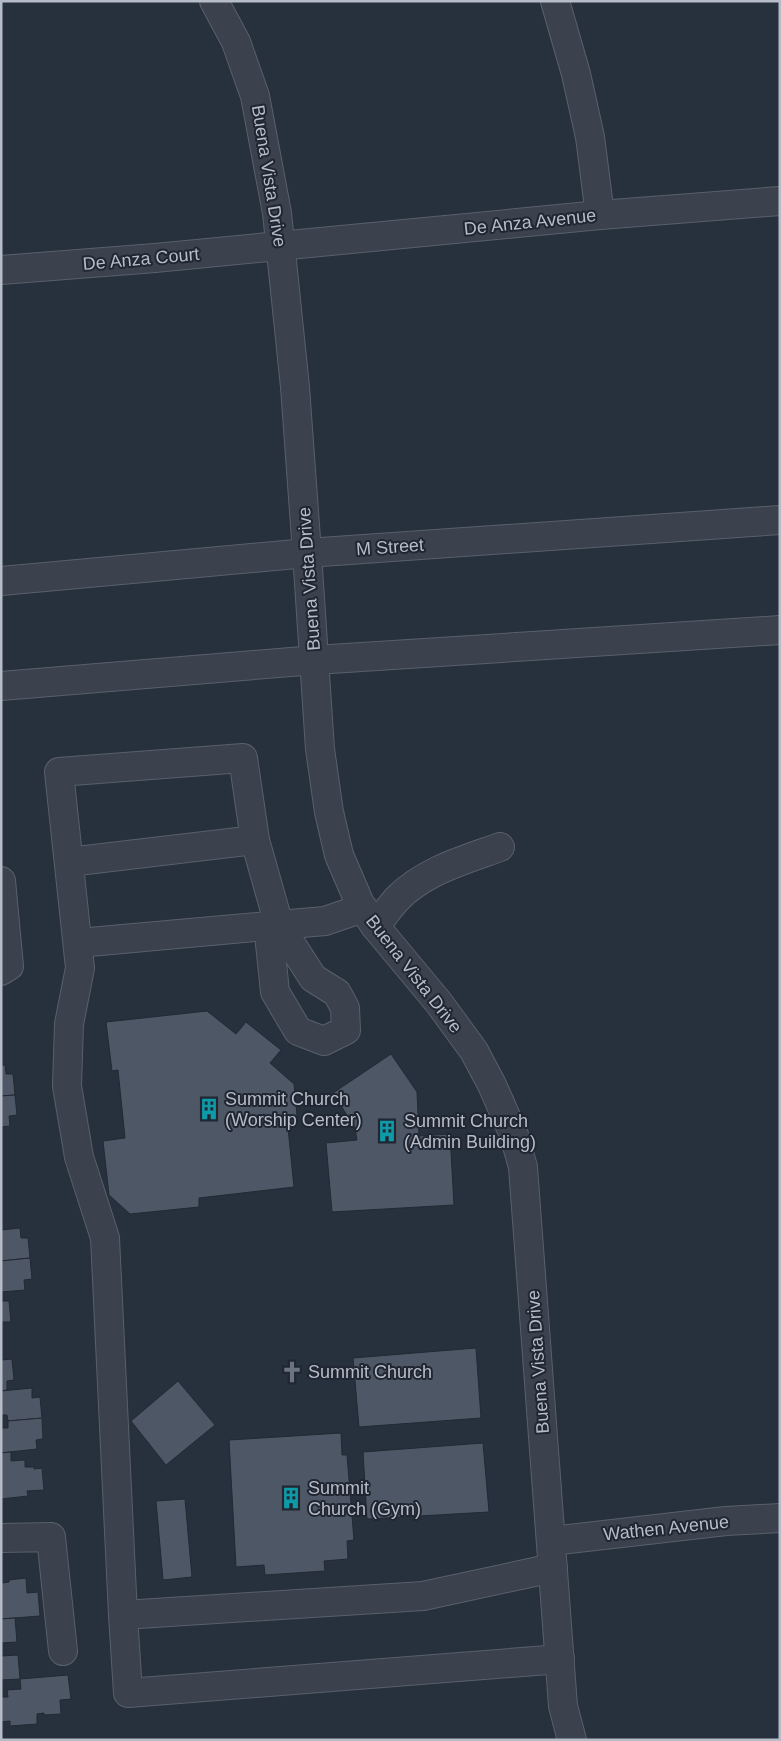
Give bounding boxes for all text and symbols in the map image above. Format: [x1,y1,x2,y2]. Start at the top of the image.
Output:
street label: Buena Vista Drive [248,103,290,249]
street label: De Anza Avenue [463,205,597,239]
street label: De Anza Court [82,244,200,274]
street label: Buena Vista Drive [294,507,324,651]
street label: M Street [355,535,425,559]
street label: Buena Vista Drive [362,911,466,1037]
place label: Summit Church (Worship Center) [225,1089,362,1130]
building icon: Summit Church (Worship Center) [196,1096,222,1122]
place label: Summit Church (Admin Building) [404,1111,536,1152]
building icon: Summit Church (Admin Building) [374,1118,400,1144]
street label: Buena Vista Drive [523,1290,553,1434]
church icon: Summit Church [279,1359,305,1385]
place label: Summit Church [308,1362,432,1382]
place label: Summit Church (Gym) [308,1478,421,1519]
building icon: Summit Church (Gym) [278,1485,304,1511]
street label: Wathen Avenue [602,1511,730,1545]

